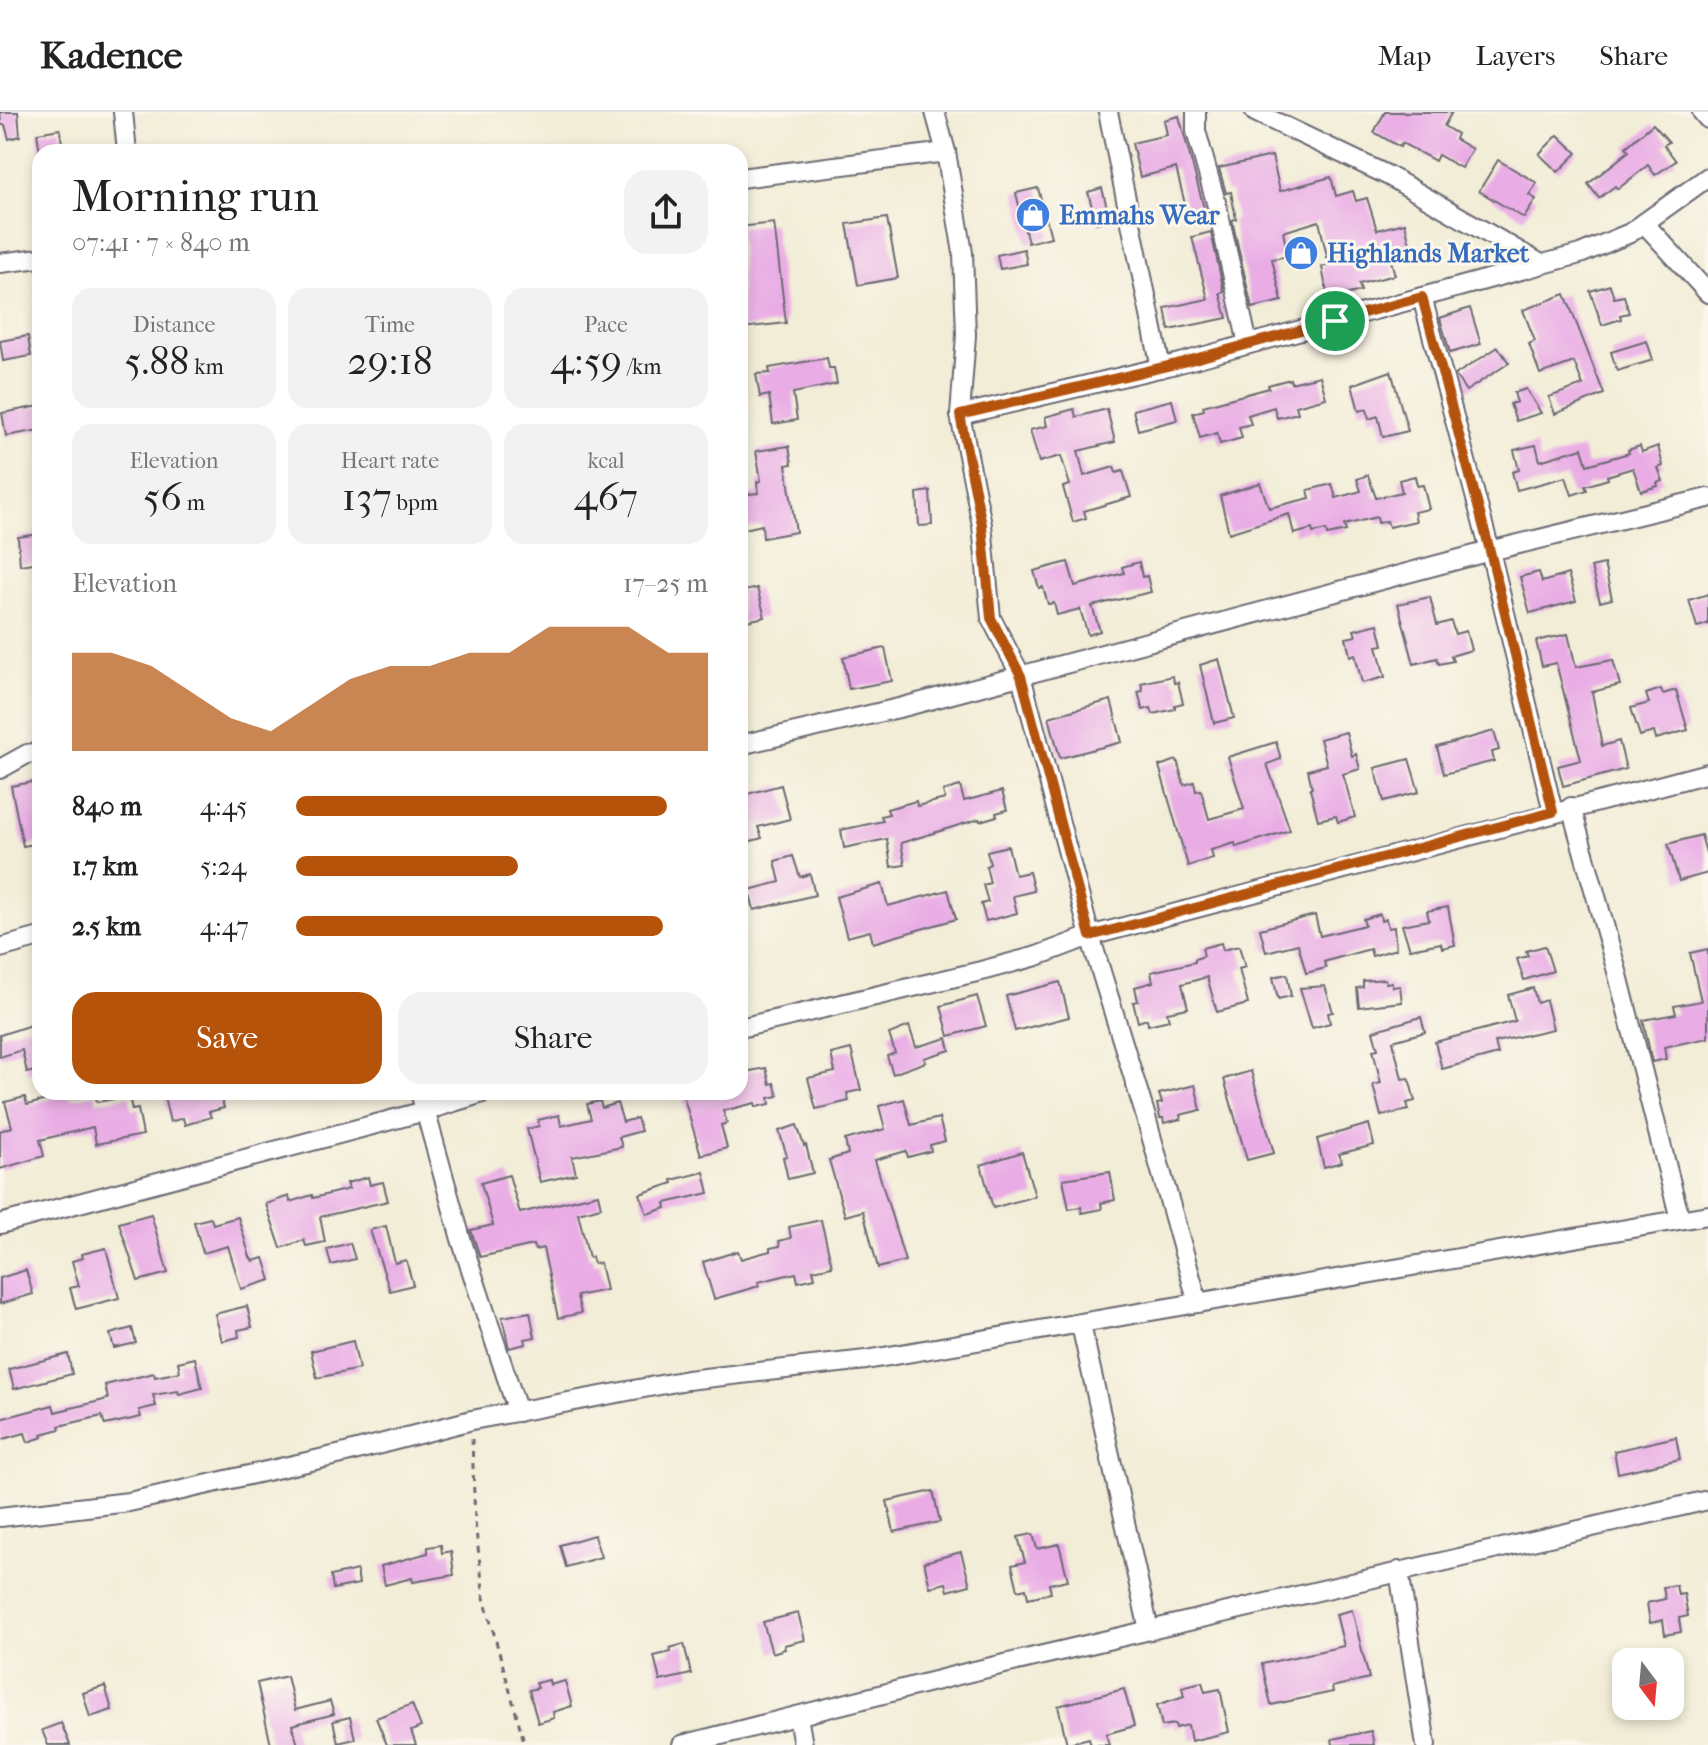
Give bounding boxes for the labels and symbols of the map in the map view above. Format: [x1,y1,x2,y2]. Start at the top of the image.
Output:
shop icon: Emmahs Wear [1014,196,1052,234]
place label: Emmahs Wear [1059,200,1221,231]
shop icon: Highlands Market [1282,234,1320,272]
place label: Highlands Market [1327,238,1530,269]
pin [1301,287,1369,355]
north arrow [1612,1648,1684,1720]

